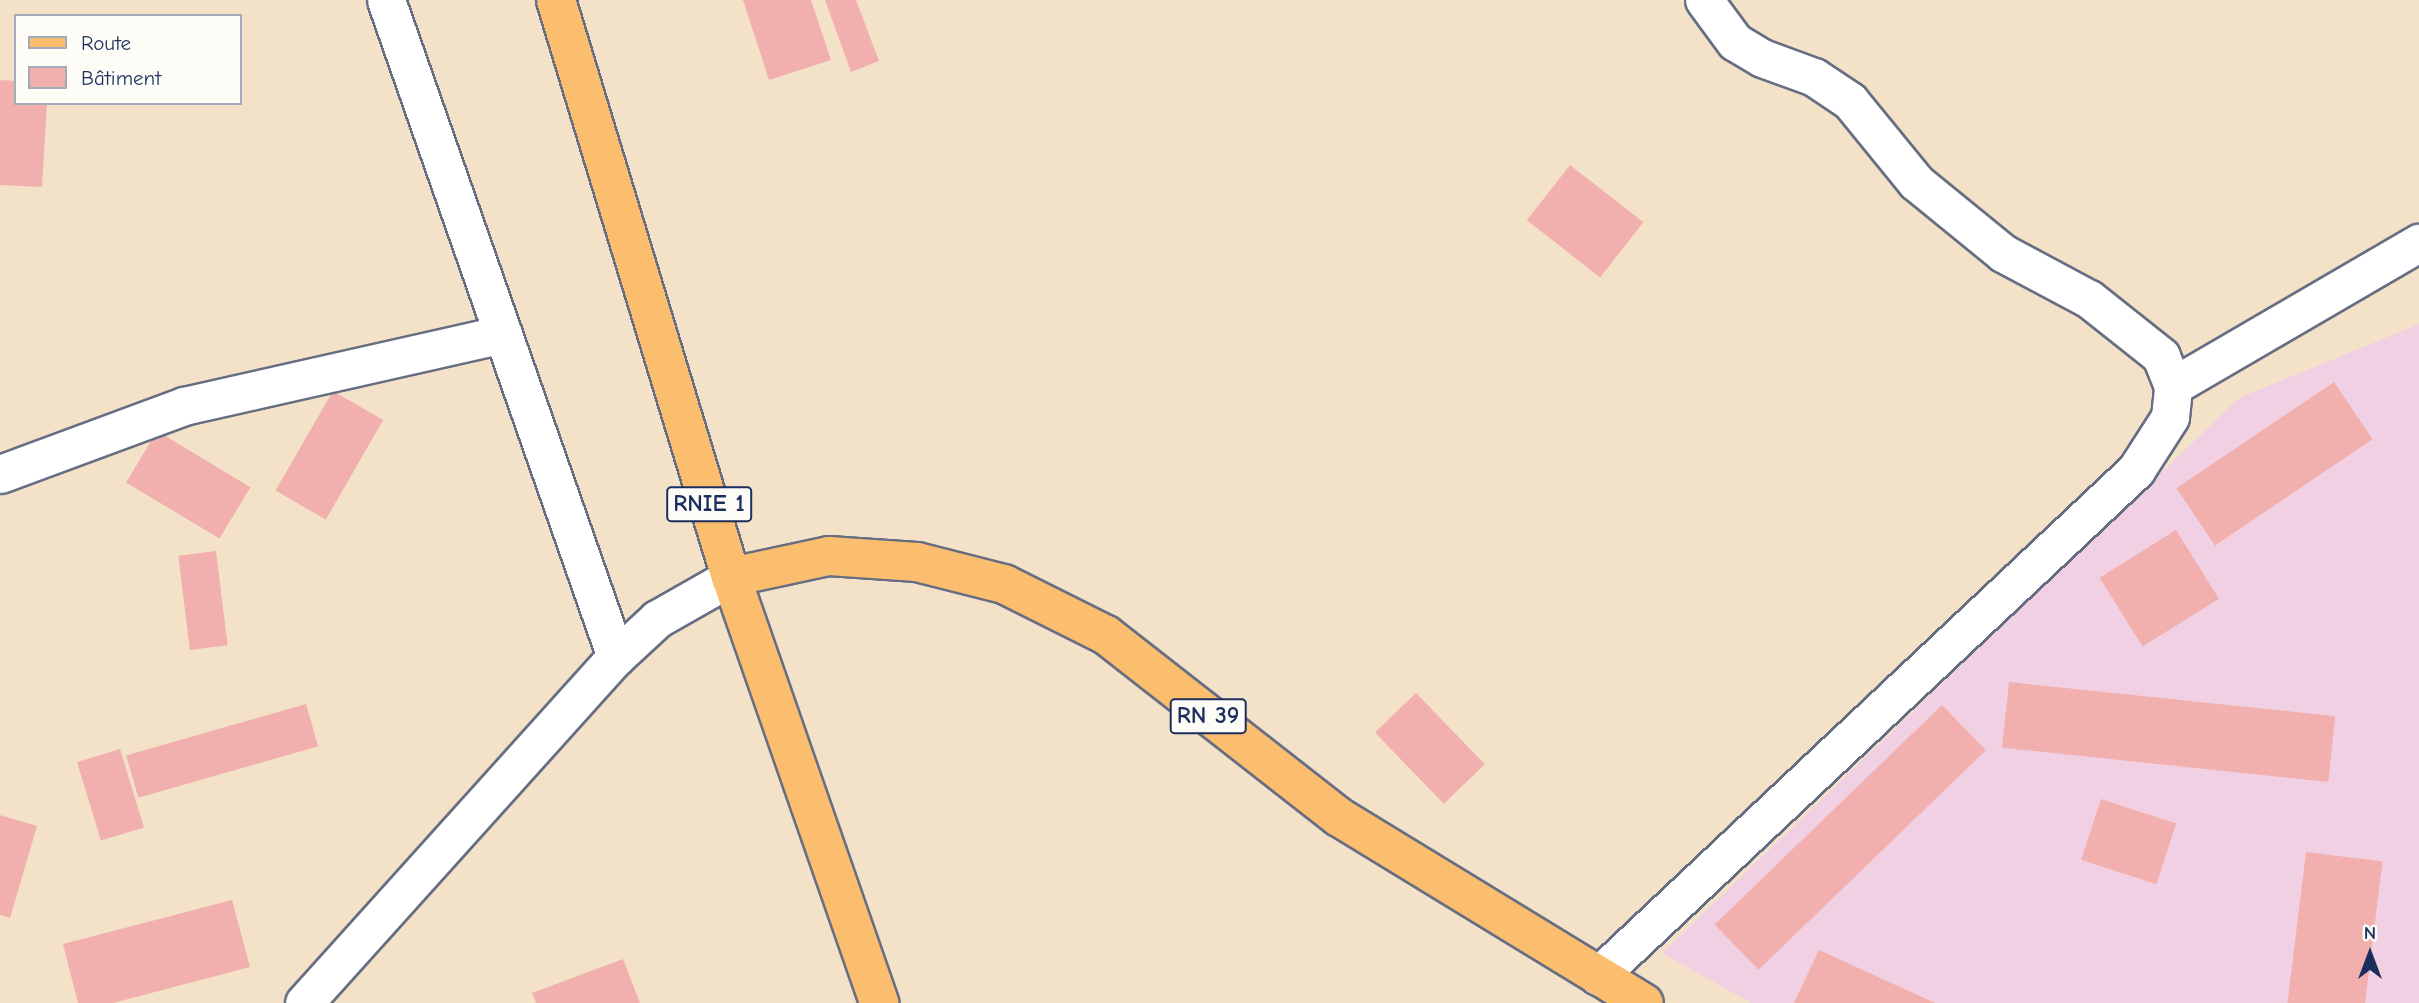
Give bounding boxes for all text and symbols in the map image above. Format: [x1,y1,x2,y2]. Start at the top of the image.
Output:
legend [14,14,242,105]
text: Route [81,31,131,55]
text: Bâtiment [81,66,161,90]
road number: RNIE 1 [665,484,753,524]
road number: RN 39 [1170,696,1246,736]
north arrow [2335,919,2405,989]
text: N [2364,922,2376,944]

